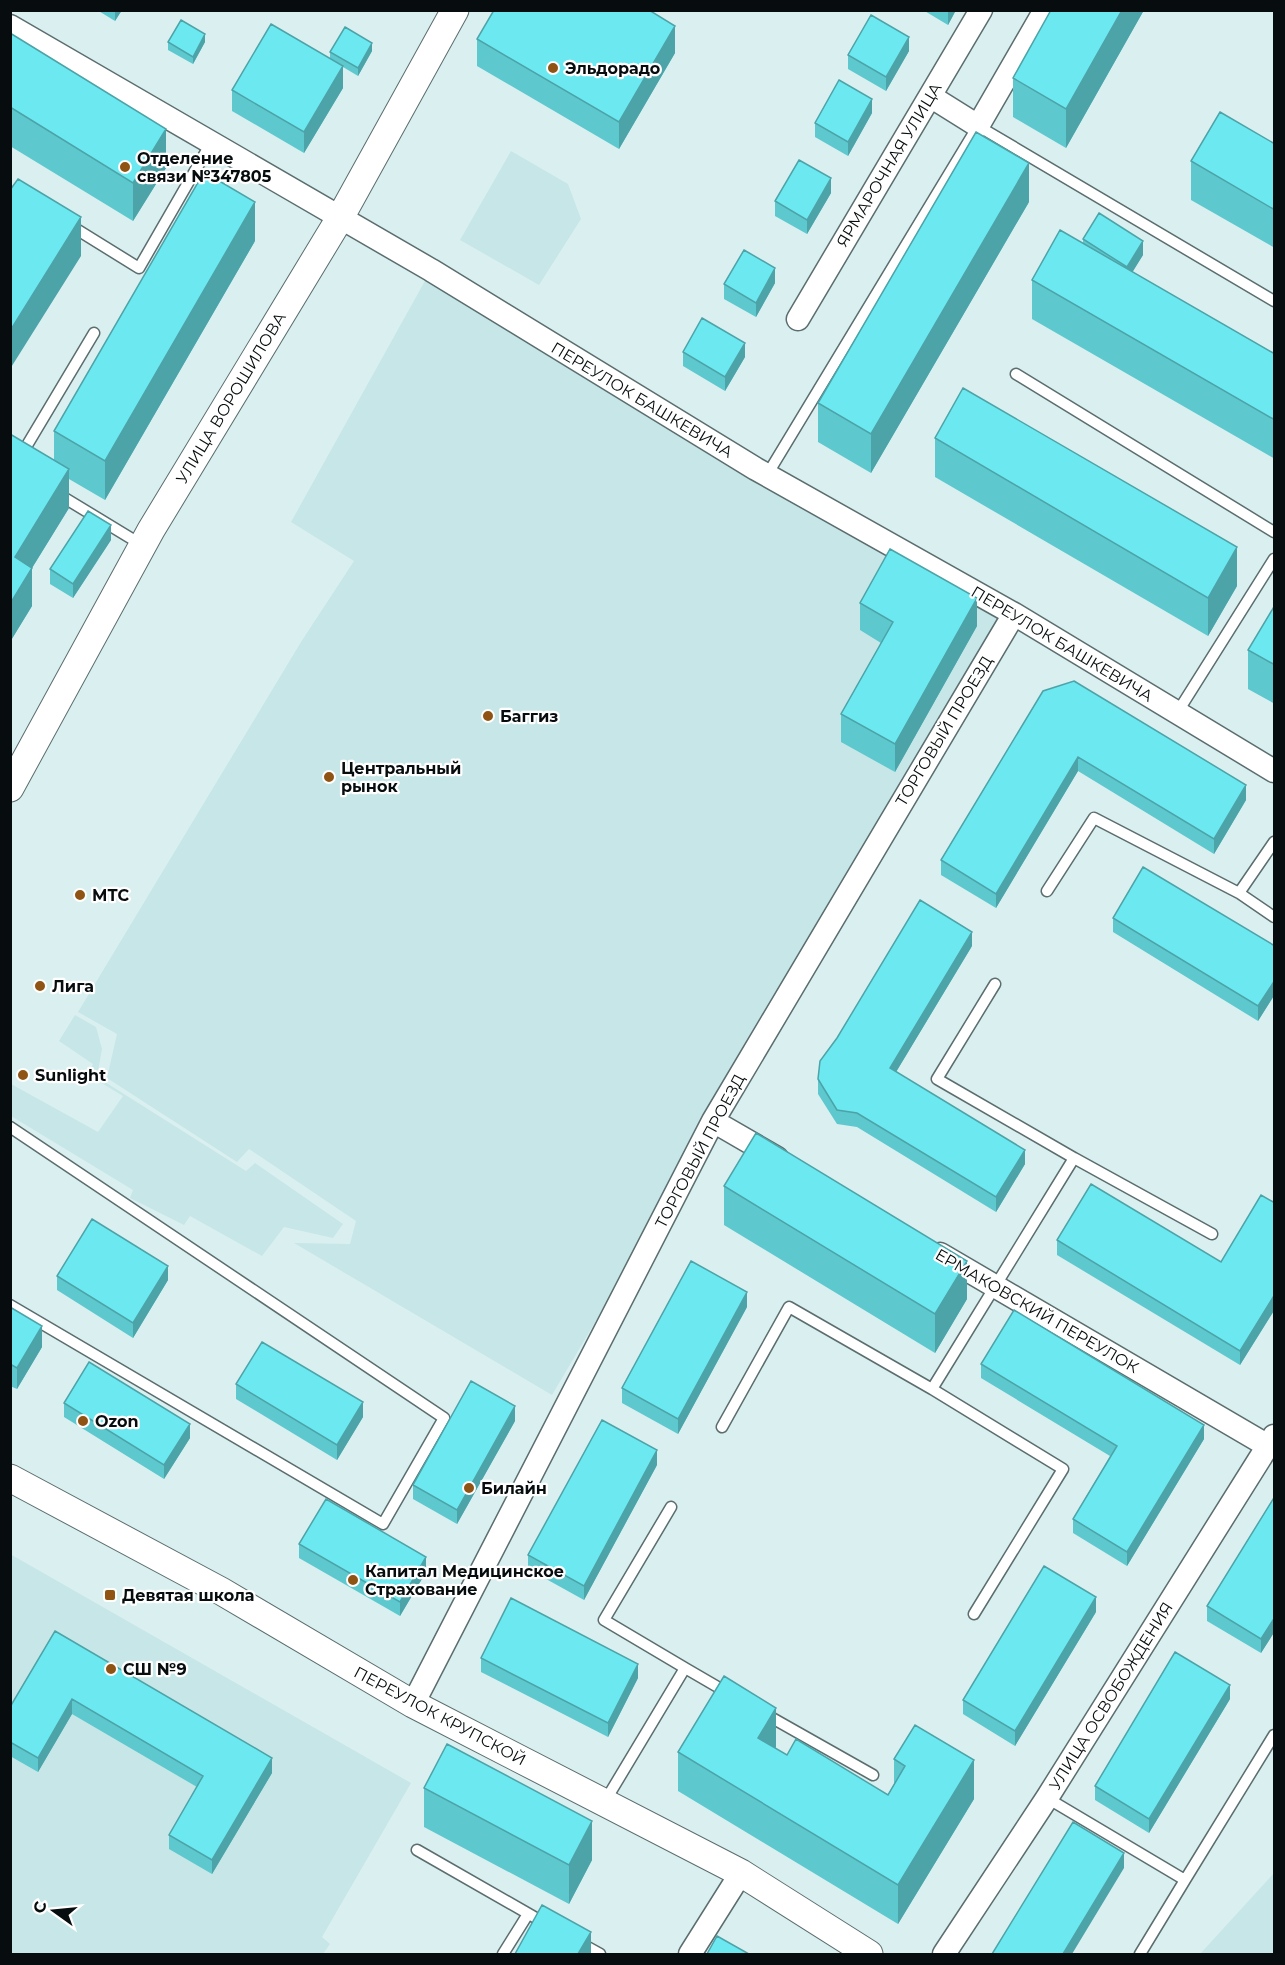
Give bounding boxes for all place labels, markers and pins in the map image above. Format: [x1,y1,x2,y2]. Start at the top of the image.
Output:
place label: Эльдорадо [565,59,660,78]
marker: Эльдорадо [546,61,560,75]
place label: Отделение связи №347805 [137,149,272,186]
marker: Отделение связи №347805 [118,160,132,174]
place label: Баггиз [500,707,558,726]
marker: Баггиз [481,709,495,723]
place label: Центральный рынок [341,759,461,796]
marker: Центральный рынок [322,770,336,784]
place label: МТС [92,886,129,905]
marker: МТС [73,888,87,902]
place label: Лига [52,977,94,996]
marker: Лига [33,979,47,993]
place label: Sunlight [35,1066,106,1085]
marker: Sunlight [16,1068,30,1082]
place label: Ozon [95,1412,139,1431]
marker: Ozon [76,1414,90,1428]
place label: Билайн [481,1479,547,1498]
marker: Билайн [462,1481,476,1495]
place label: Капитал Медицинское Страхование [365,1562,564,1599]
marker: Капитал Медицинское Страхование [346,1573,360,1587]
place label: Девятая школа [122,1586,255,1605]
marker: Девятая школа [103,1588,117,1602]
place label: СШ №9 [123,1660,187,1679]
marker: СШ №9 [104,1662,118,1676]

